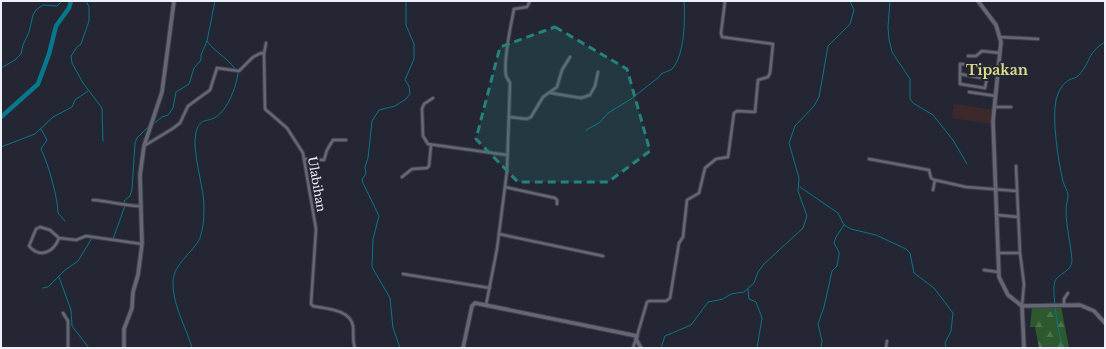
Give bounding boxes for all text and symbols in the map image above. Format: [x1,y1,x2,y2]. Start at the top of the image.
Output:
district label: Tipakan [966,61,1028,79]
street label: Ulabihan [305,155,329,213]

